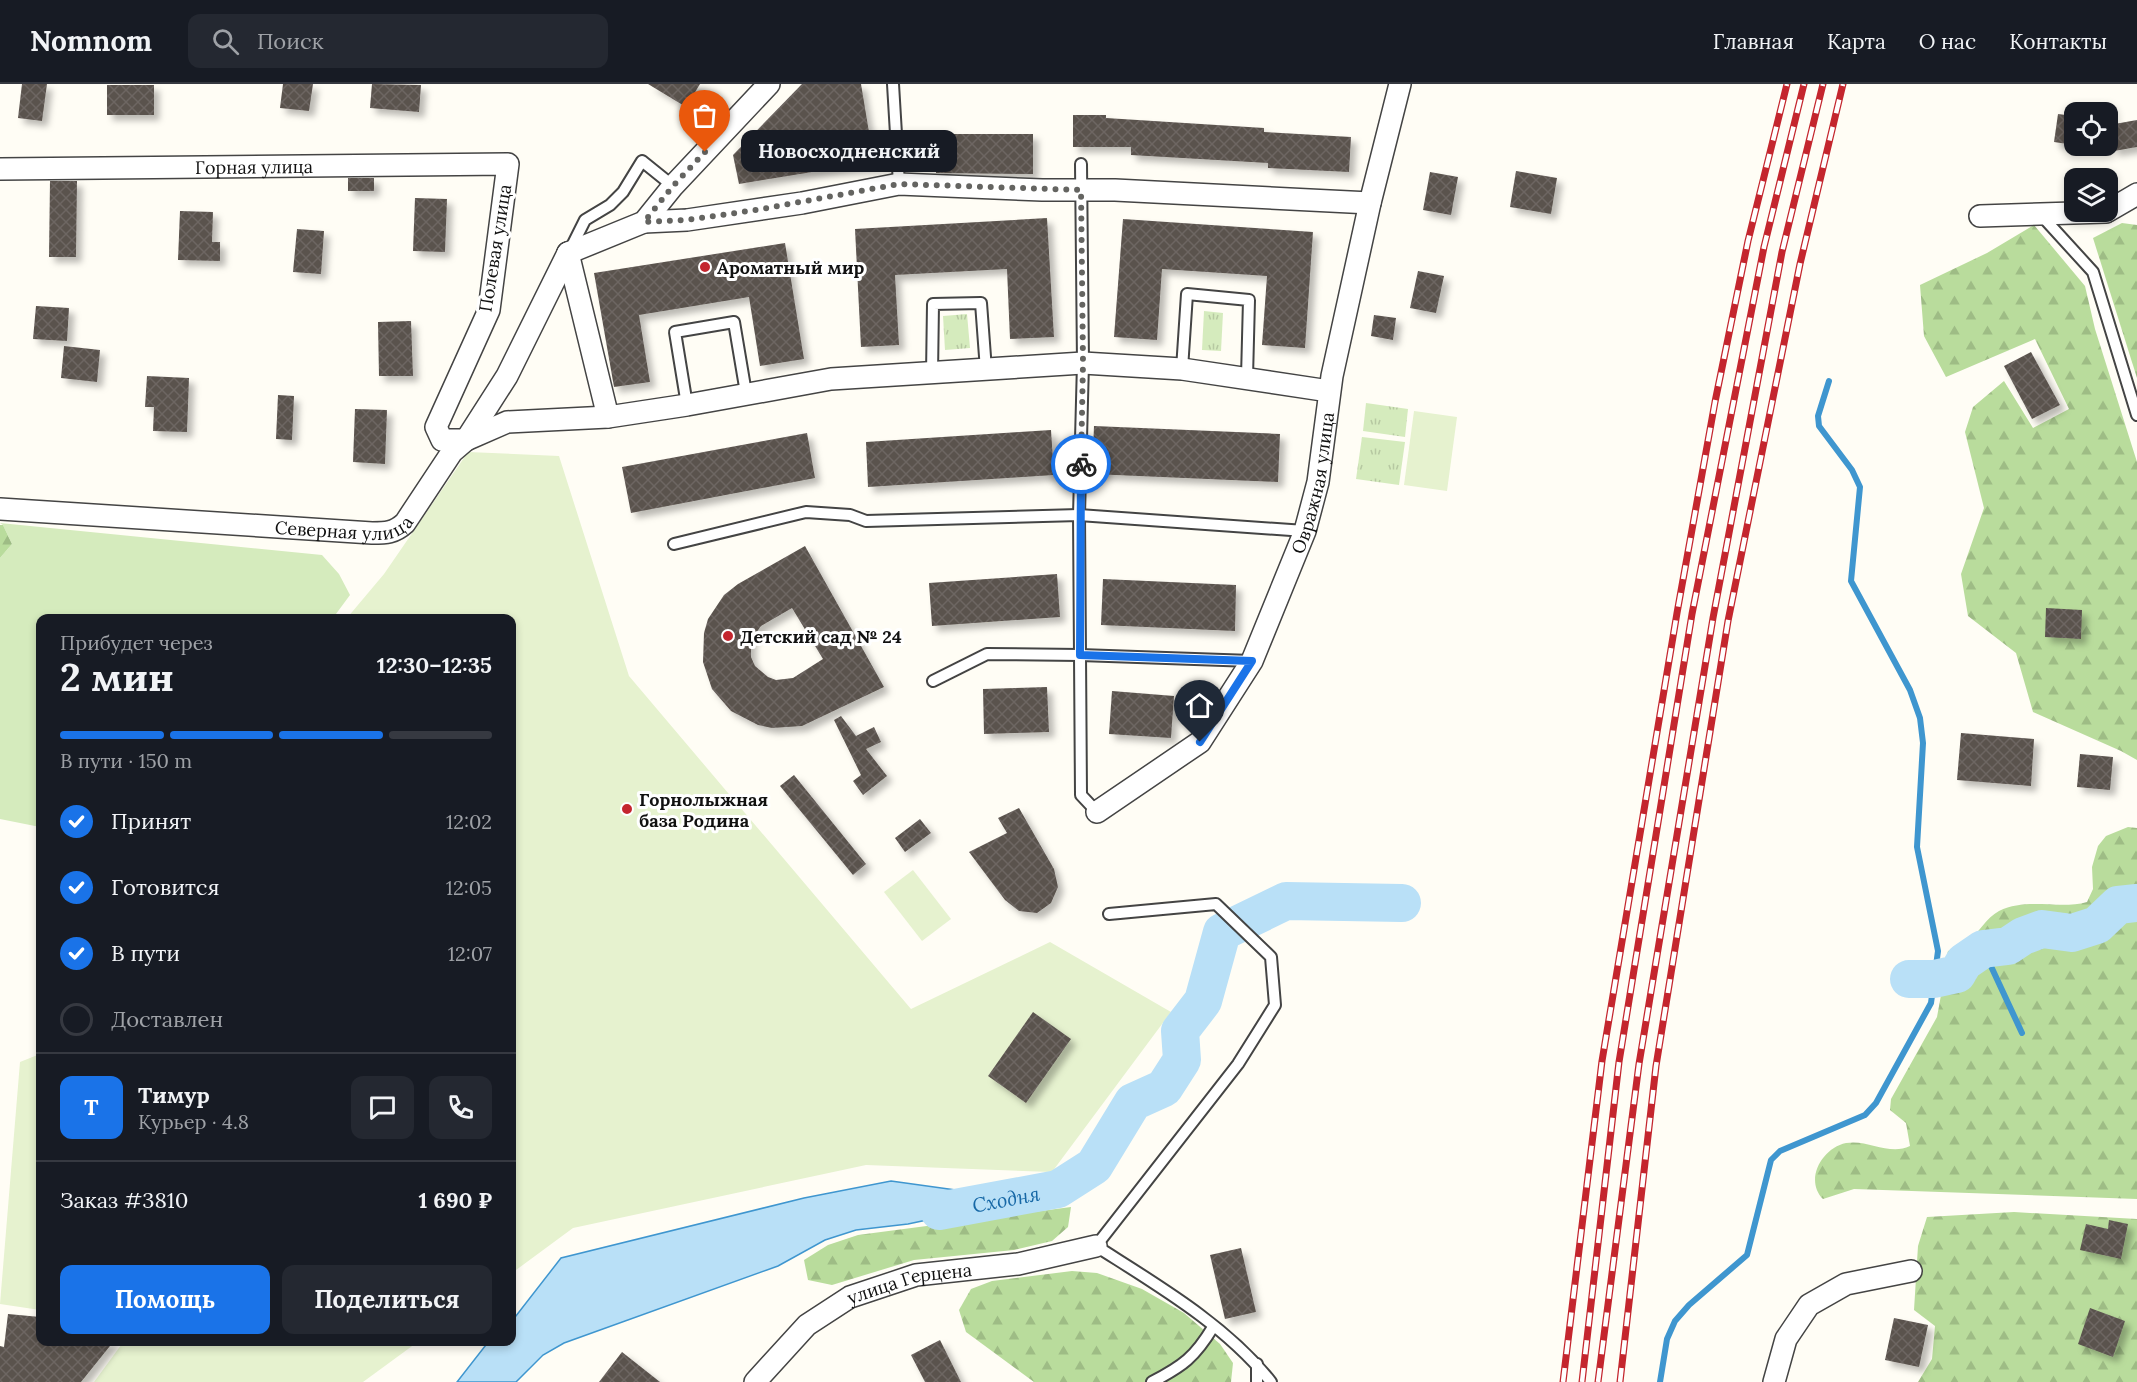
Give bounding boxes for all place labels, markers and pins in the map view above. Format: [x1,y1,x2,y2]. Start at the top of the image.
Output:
pin [679,90,730,152]
callout: Новосходненский [741,131,957,173]
place label: Ароматный мир [717,256,865,279]
marker: Ароматный мир [698,260,712,274]
place label: Детский сад № 24 [740,625,902,648]
marker: Детский сад № 24 [721,629,735,643]
pin [1174,680,1225,742]
place label: Горнолыжная база Родина [639,788,768,832]
marker: Горнолыжная база Родина [620,802,634,816]

